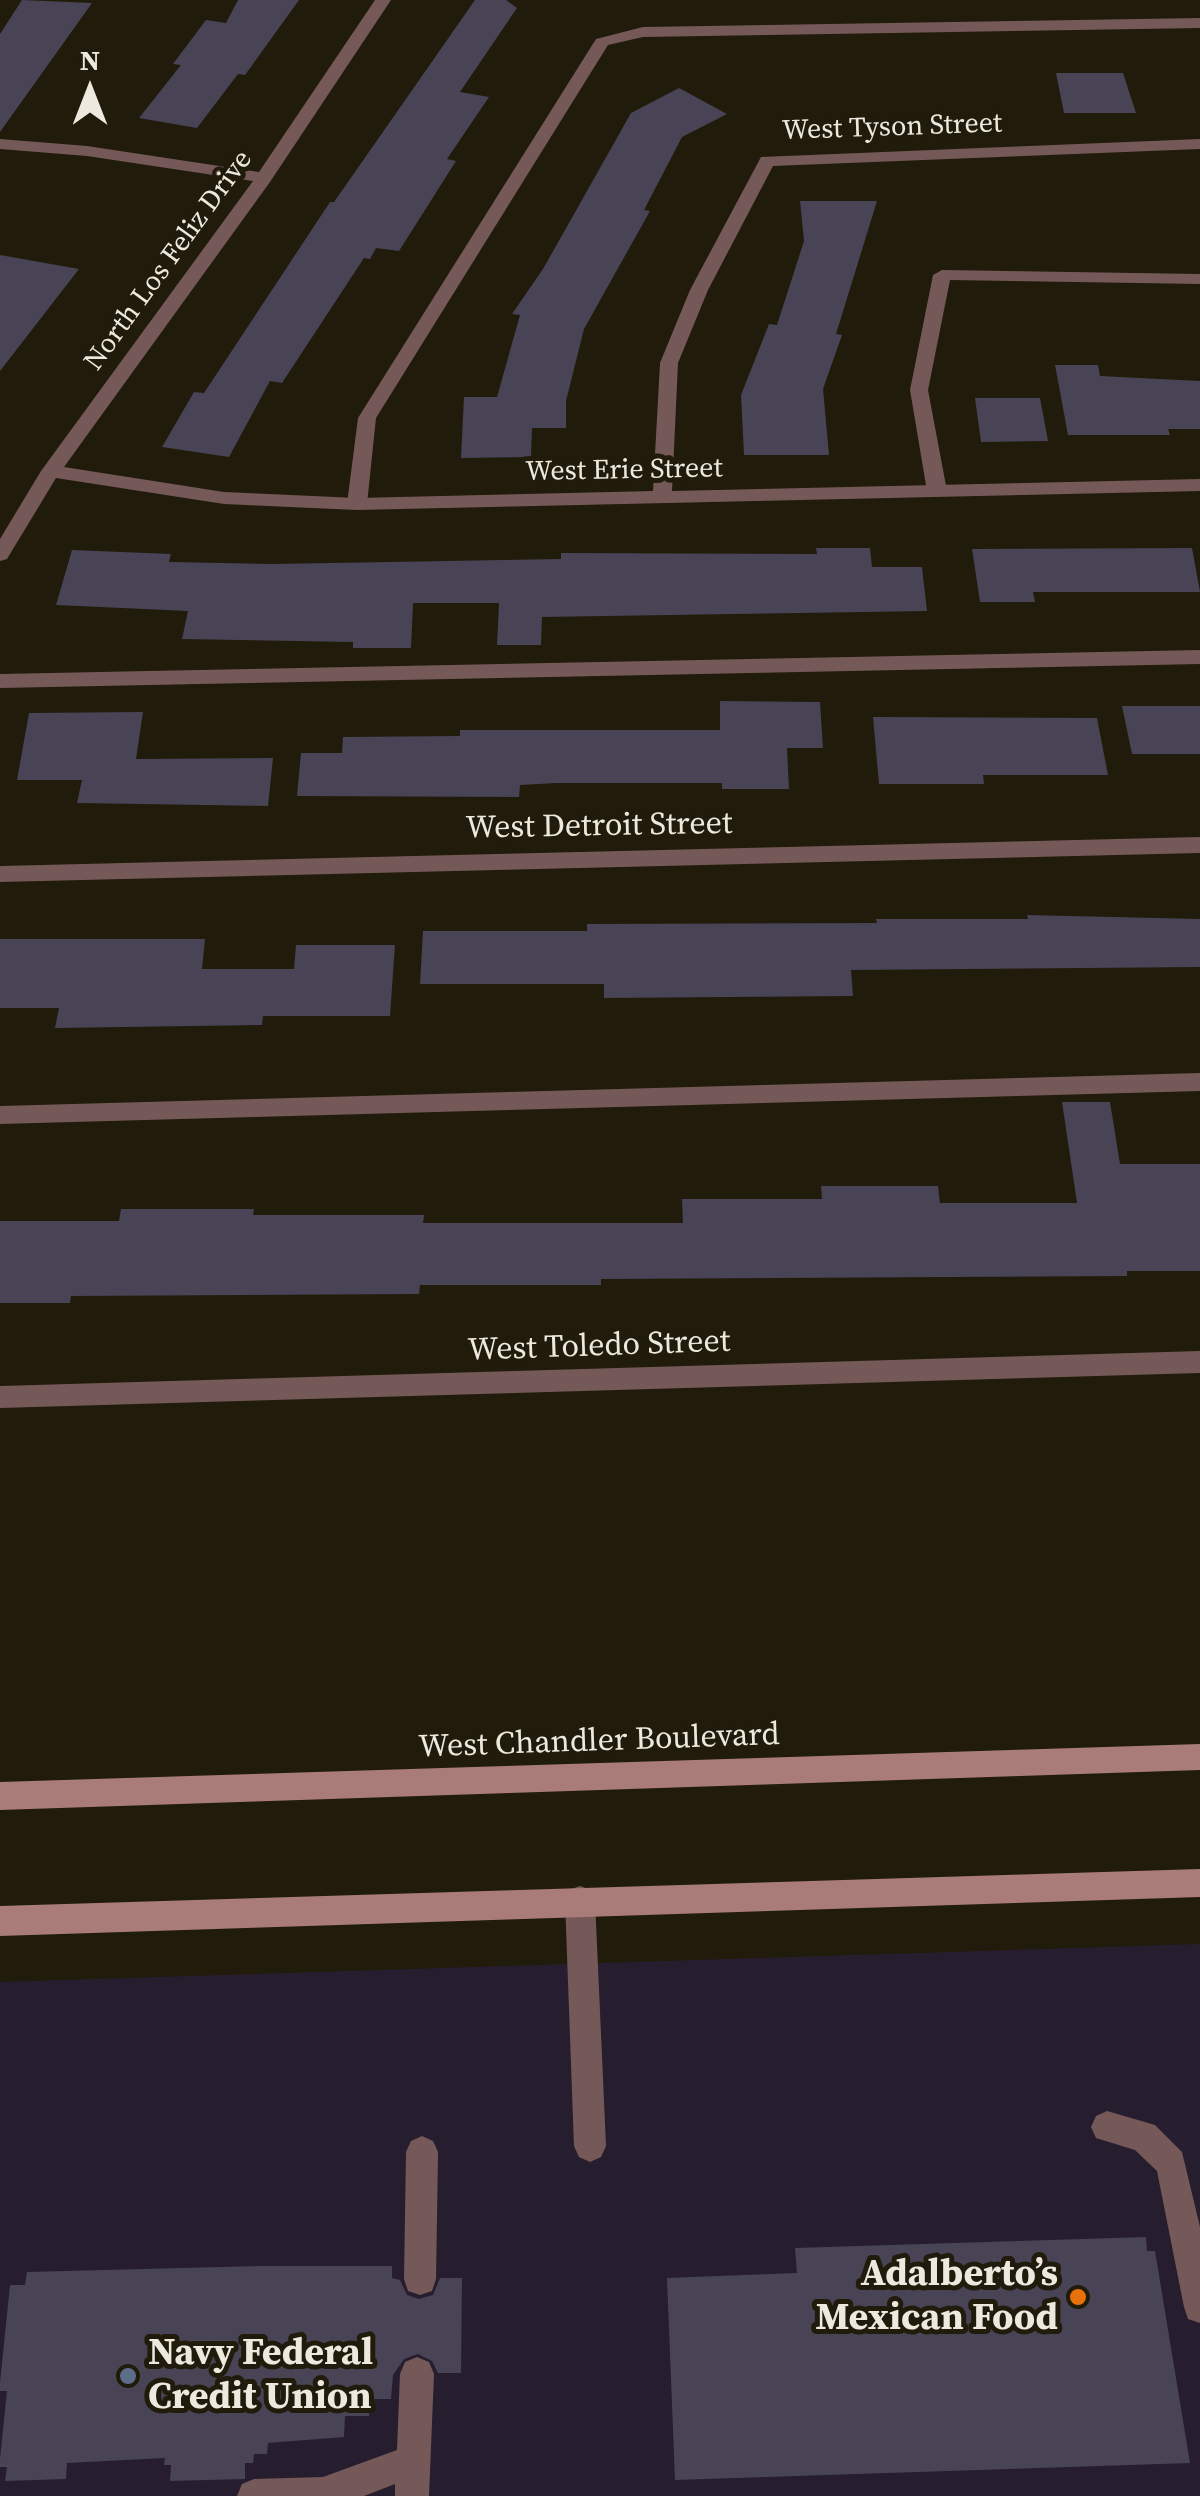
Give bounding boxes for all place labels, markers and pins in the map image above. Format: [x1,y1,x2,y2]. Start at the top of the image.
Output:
place label: Adalberto’s Mexican Food [816,2252,1058,2342]
marker: Adalberto’s Mexican Food [1067,2286,1089,2308]
place label: Navy Federal Credit Union [148,2331,373,2420]
marker: Navy Federal Credit Union [117,2365,139,2387]

